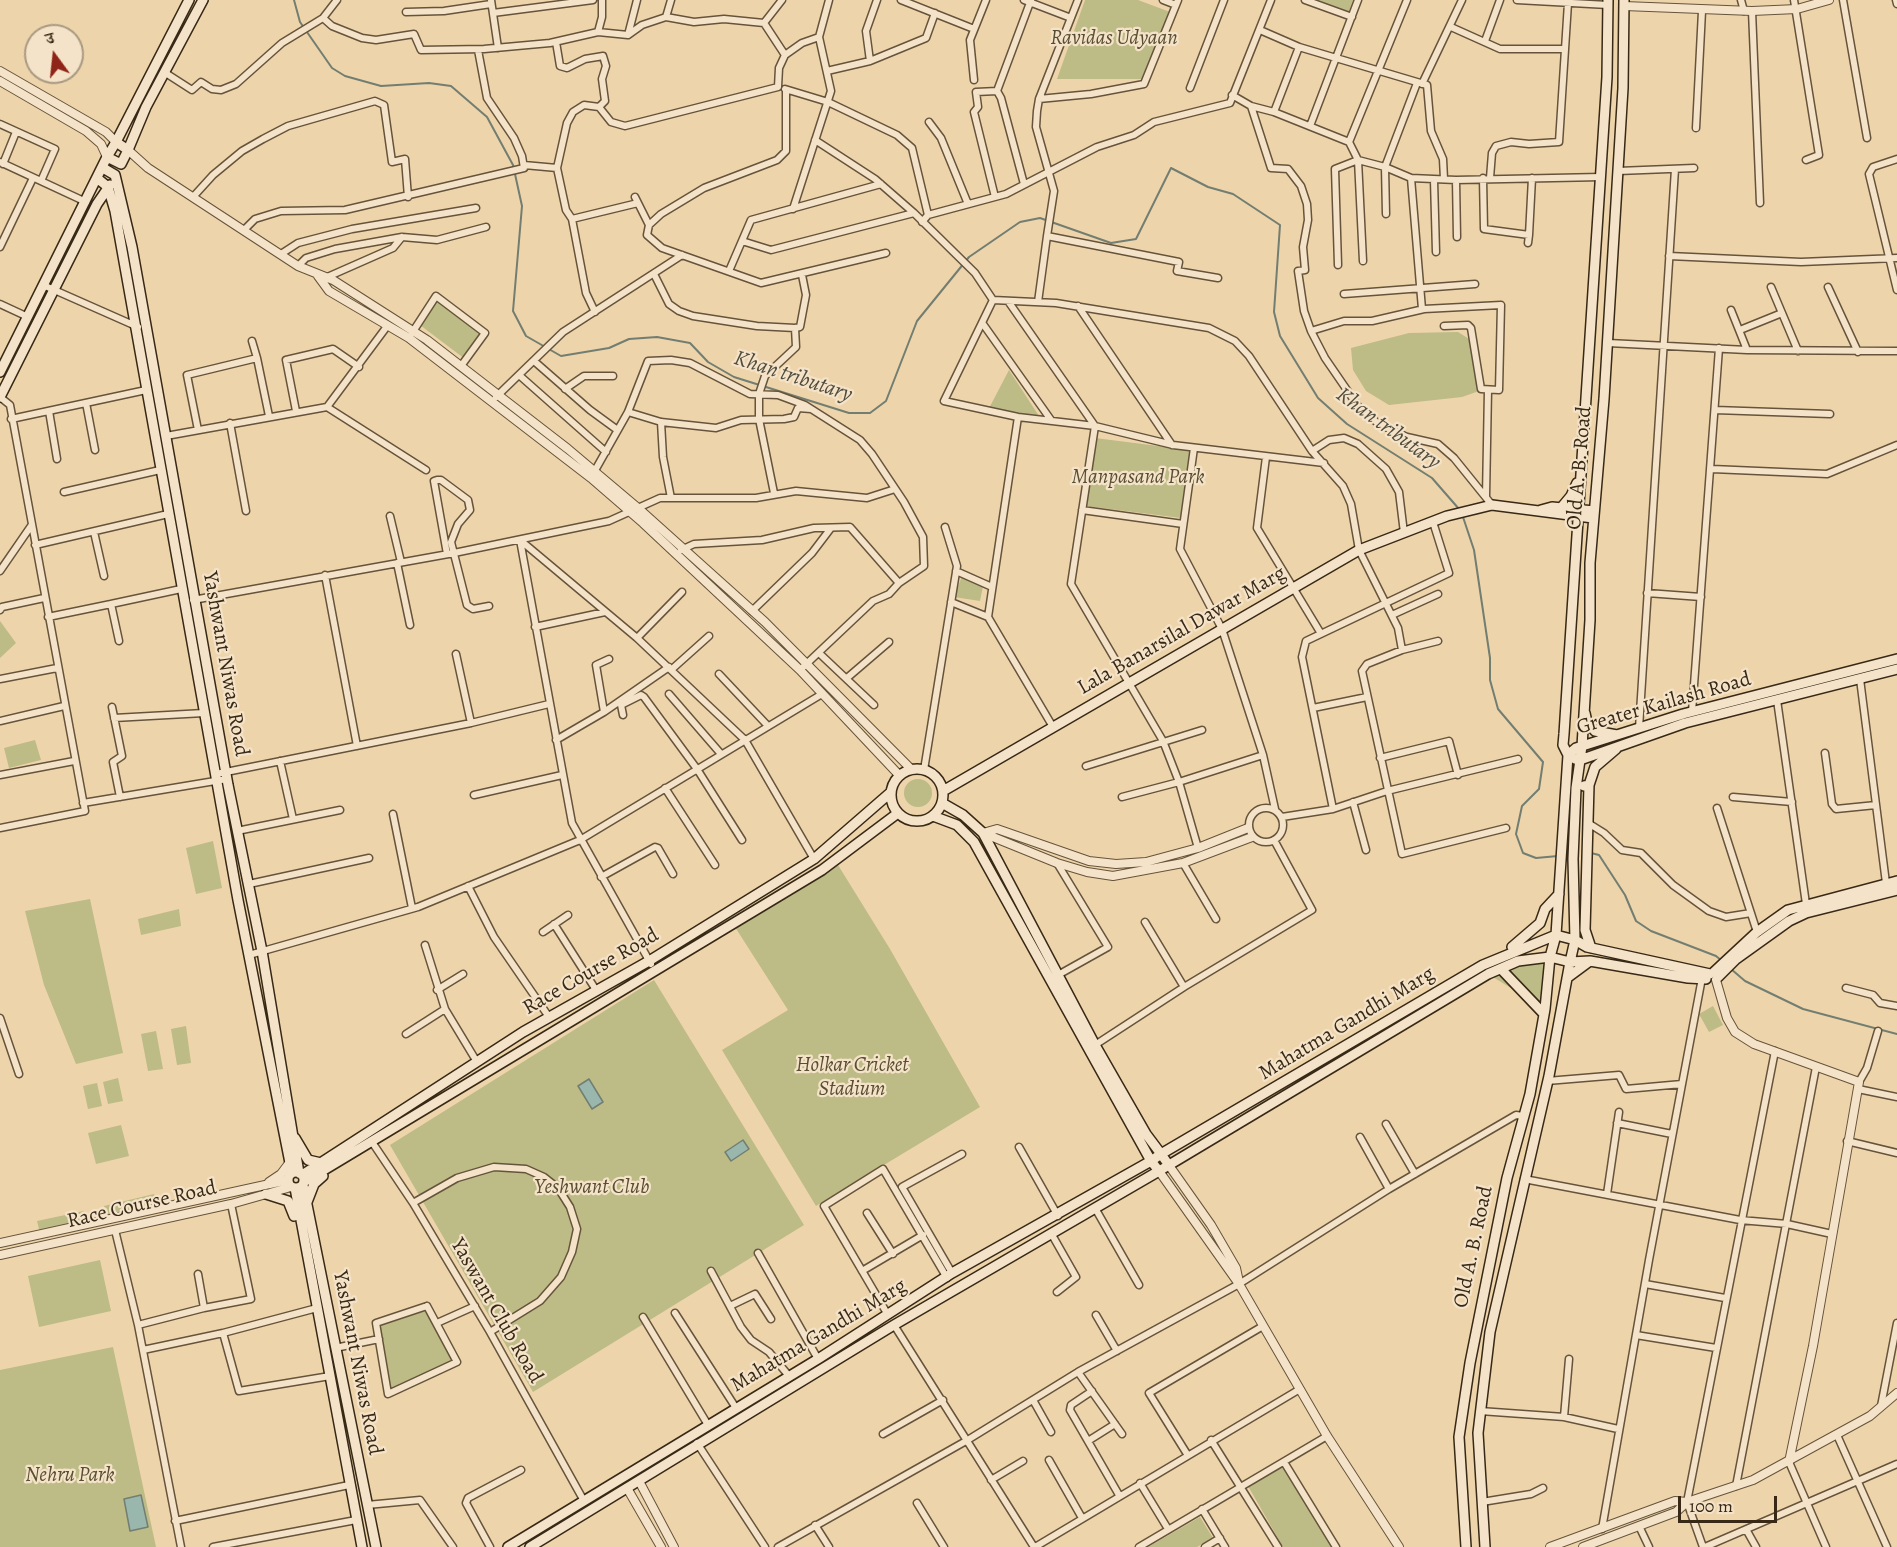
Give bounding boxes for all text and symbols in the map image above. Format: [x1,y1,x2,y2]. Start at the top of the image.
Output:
north arrow [24,24,84,84]
park label: Ravidas Udyaan [1050,26,1178,52]
text: उ [43,27,57,50]
water label: Khan tributary [730,345,856,409]
water label: Khan tributary [1331,382,1445,476]
street label: Old A. B. Road [1562,405,1598,531]
park label: Manpasand Park [1071,465,1205,491]
street label: Lala Banarsilal Dawar Marg [1073,561,1291,701]
street label: Yashwant Niwas Road [196,570,254,758]
street label: Greater Kailash Road [1574,667,1754,741]
street label: Race Course Road [519,923,663,1021]
street label: Mahatma Gandhi Marg [1255,962,1439,1086]
park label: Holkar Cricket Stadium [796,1053,908,1103]
park label: Yeshwant Club [535,1175,649,1201]
street label: Race Course Road [65,1176,219,1234]
street label: Old A. B. Road [1449,1184,1499,1310]
street label: Yaswant Club Road [444,1234,548,1388]
street label: Yashwant Niwas Road [327,1269,387,1457]
street label: Mahatma Gandhi Marg [727,1274,911,1398]
park label: Nehru Park [25,1463,115,1489]
scale bar [1681,1484,1780,1522]
text: 100 m [1689,1494,1733,1518]

